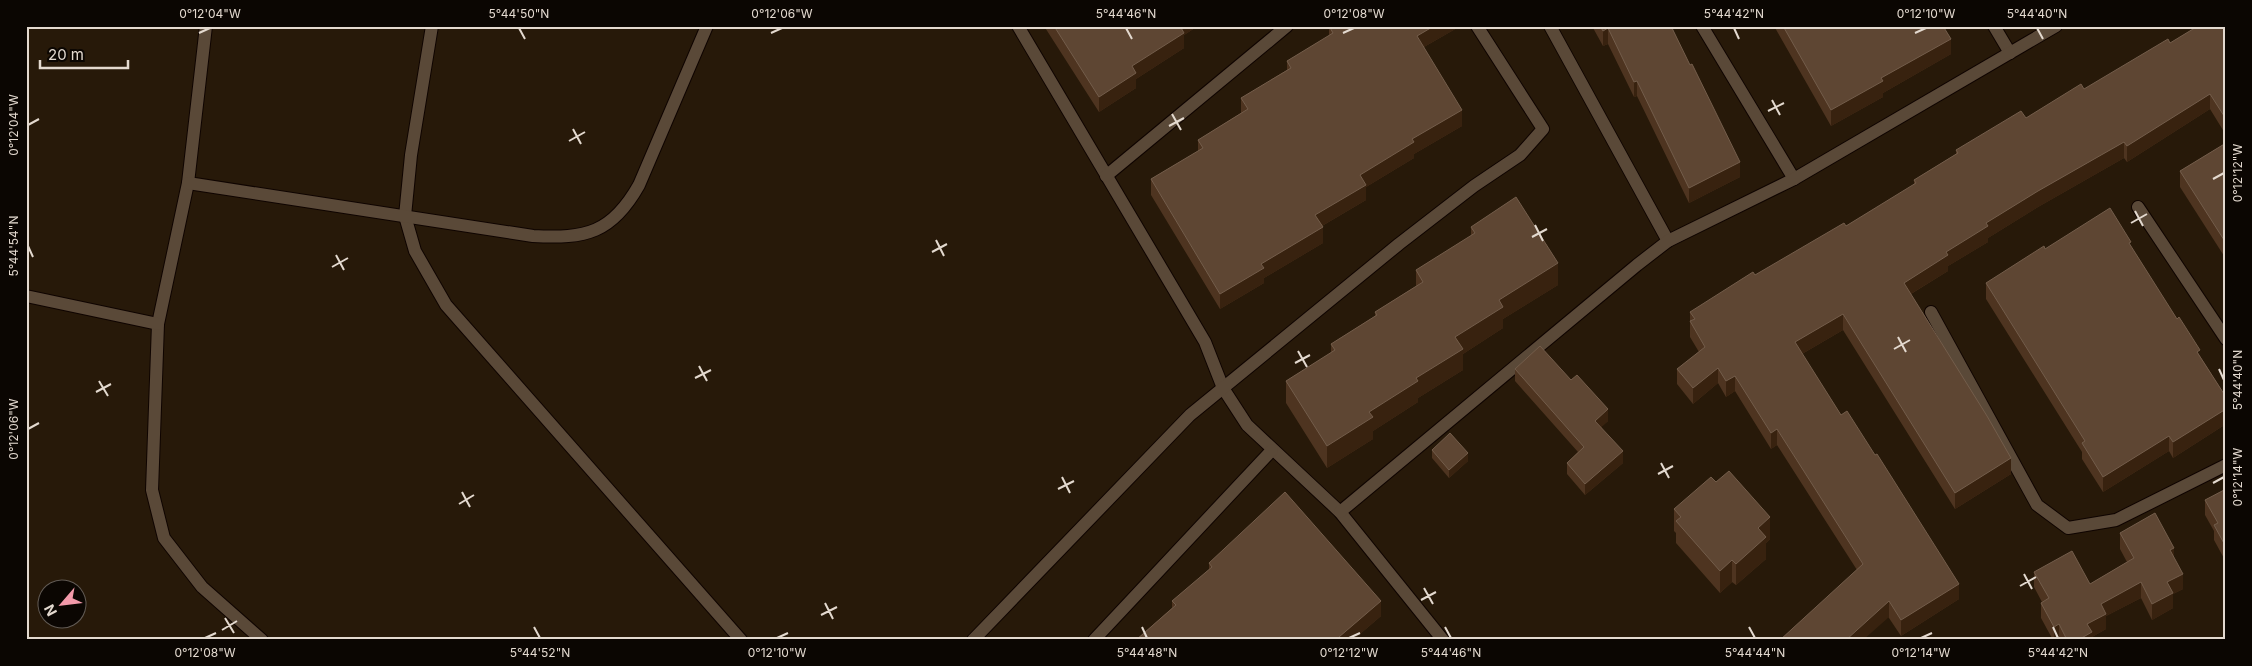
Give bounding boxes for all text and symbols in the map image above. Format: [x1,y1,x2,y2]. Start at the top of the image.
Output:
text: 0°12'04"W [179,6,241,21]
text: 5°44'50"N [489,6,549,21]
text: 0°12'06"W [751,6,813,21]
text: 5°44'46"N [1096,6,1156,21]
text: 0°12'08"W [1323,6,1385,21]
text: 5°44'42"N [1704,6,1764,21]
text: 0°12'10"W [1897,6,1956,21]
text: 5°44'40"N [2007,6,2067,21]
scale bar [40,38,128,70]
text: 20 m [48,45,84,64]
text: 0°12'04"W [6,94,21,156]
text: 0°12'12"W [2230,144,2245,202]
text: 5°44'54"N [6,216,21,277]
text: 5°44'40"N [2230,350,2245,410]
text: 0°12'06"W [6,398,21,460]
text: 0°12'14"W [2230,447,2245,506]
north arrow [38,578,88,628]
text: N [40,602,60,619]
text: 0°12'08"W [174,645,236,660]
text: 5°44'52"N [510,645,570,660]
text: 0°12'10"W [748,645,807,660]
text: 5°44'48"N [1117,645,1177,660]
text: 0°12'12"W [1320,645,1378,660]
text: 5°44'46"N [1421,645,1481,660]
text: 5°44'44"N [1725,645,1785,660]
text: 0°12'14"W [1892,645,1951,660]
text: 5°44'42"N [2028,645,2088,660]

